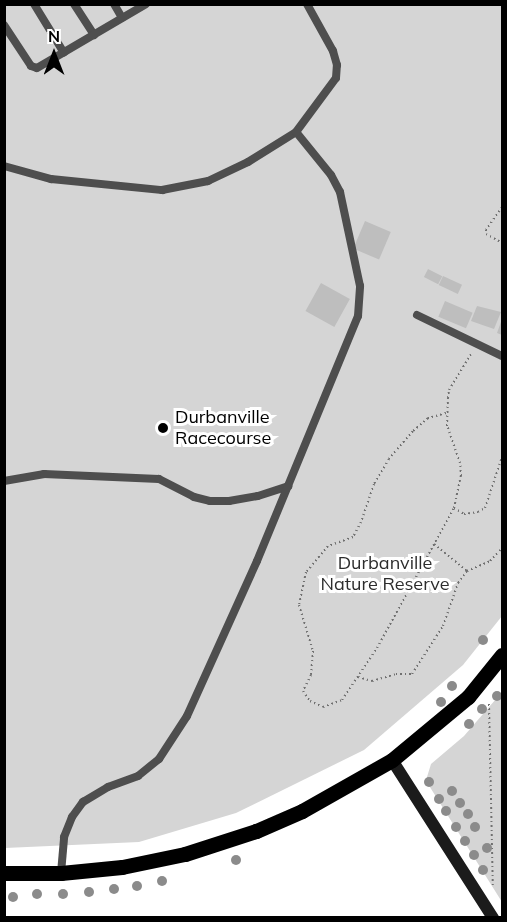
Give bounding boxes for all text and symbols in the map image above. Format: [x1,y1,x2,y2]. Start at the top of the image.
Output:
north arrow [24,24,84,84]
text: N [48,26,60,46]
place label: Durbanville Racecourse [175,407,271,450]
marker: Durbanville Racecourse [156,421,170,435]
park label: Durbanville Nature Reserve [321,553,449,596]

